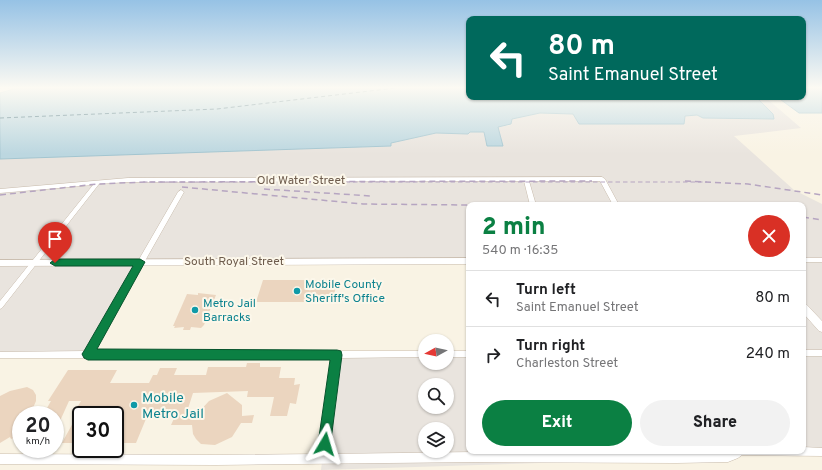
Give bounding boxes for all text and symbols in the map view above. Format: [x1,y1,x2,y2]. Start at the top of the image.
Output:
text: 80 m [548,29,615,65]
icon: left [482,32,534,84]
text: Saint Emanuel Street [548,64,718,87]
street label: Old Water Street [257,173,345,189]
text: 2 min [482,213,546,243]
button: close [748,215,790,257]
pin [38,222,72,263]
icon: arrive [44,228,66,250]
text: 540 m · 16:35 [482,243,558,259]
street label: South Royal Street [184,254,284,270]
place label: Mobile County Sheriff's Office [305,277,385,307]
text: Turn left [516,281,576,300]
marker: Mobile County Sheriff's Office [292,286,302,296]
icon: left [482,288,504,310]
text: 80 m [755,289,790,308]
place label: Metro Jail Barracks [203,296,256,326]
text: Saint Emanuel Street [516,300,639,316]
marker: Metro Jail Barracks [190,305,200,315]
north arrow [418,334,454,370]
map controls [418,334,454,458]
text: Turn right [516,337,585,356]
icon: right [482,344,504,366]
text: 240 m [746,345,790,364]
text: Charleston Street [516,356,618,372]
button: search [418,378,454,414]
place label: Mobile Metro Jail [142,390,204,423]
marker: Mobile Metro Jail [129,400,139,410]
button: Exit [482,400,632,446]
button: Share [640,400,790,446]
speed limit sign: 30 [72,406,124,458]
text: 20 [25,414,51,440]
button: layers [418,422,454,458]
position arrow [304,423,346,465]
text: km/h [26,435,50,448]

